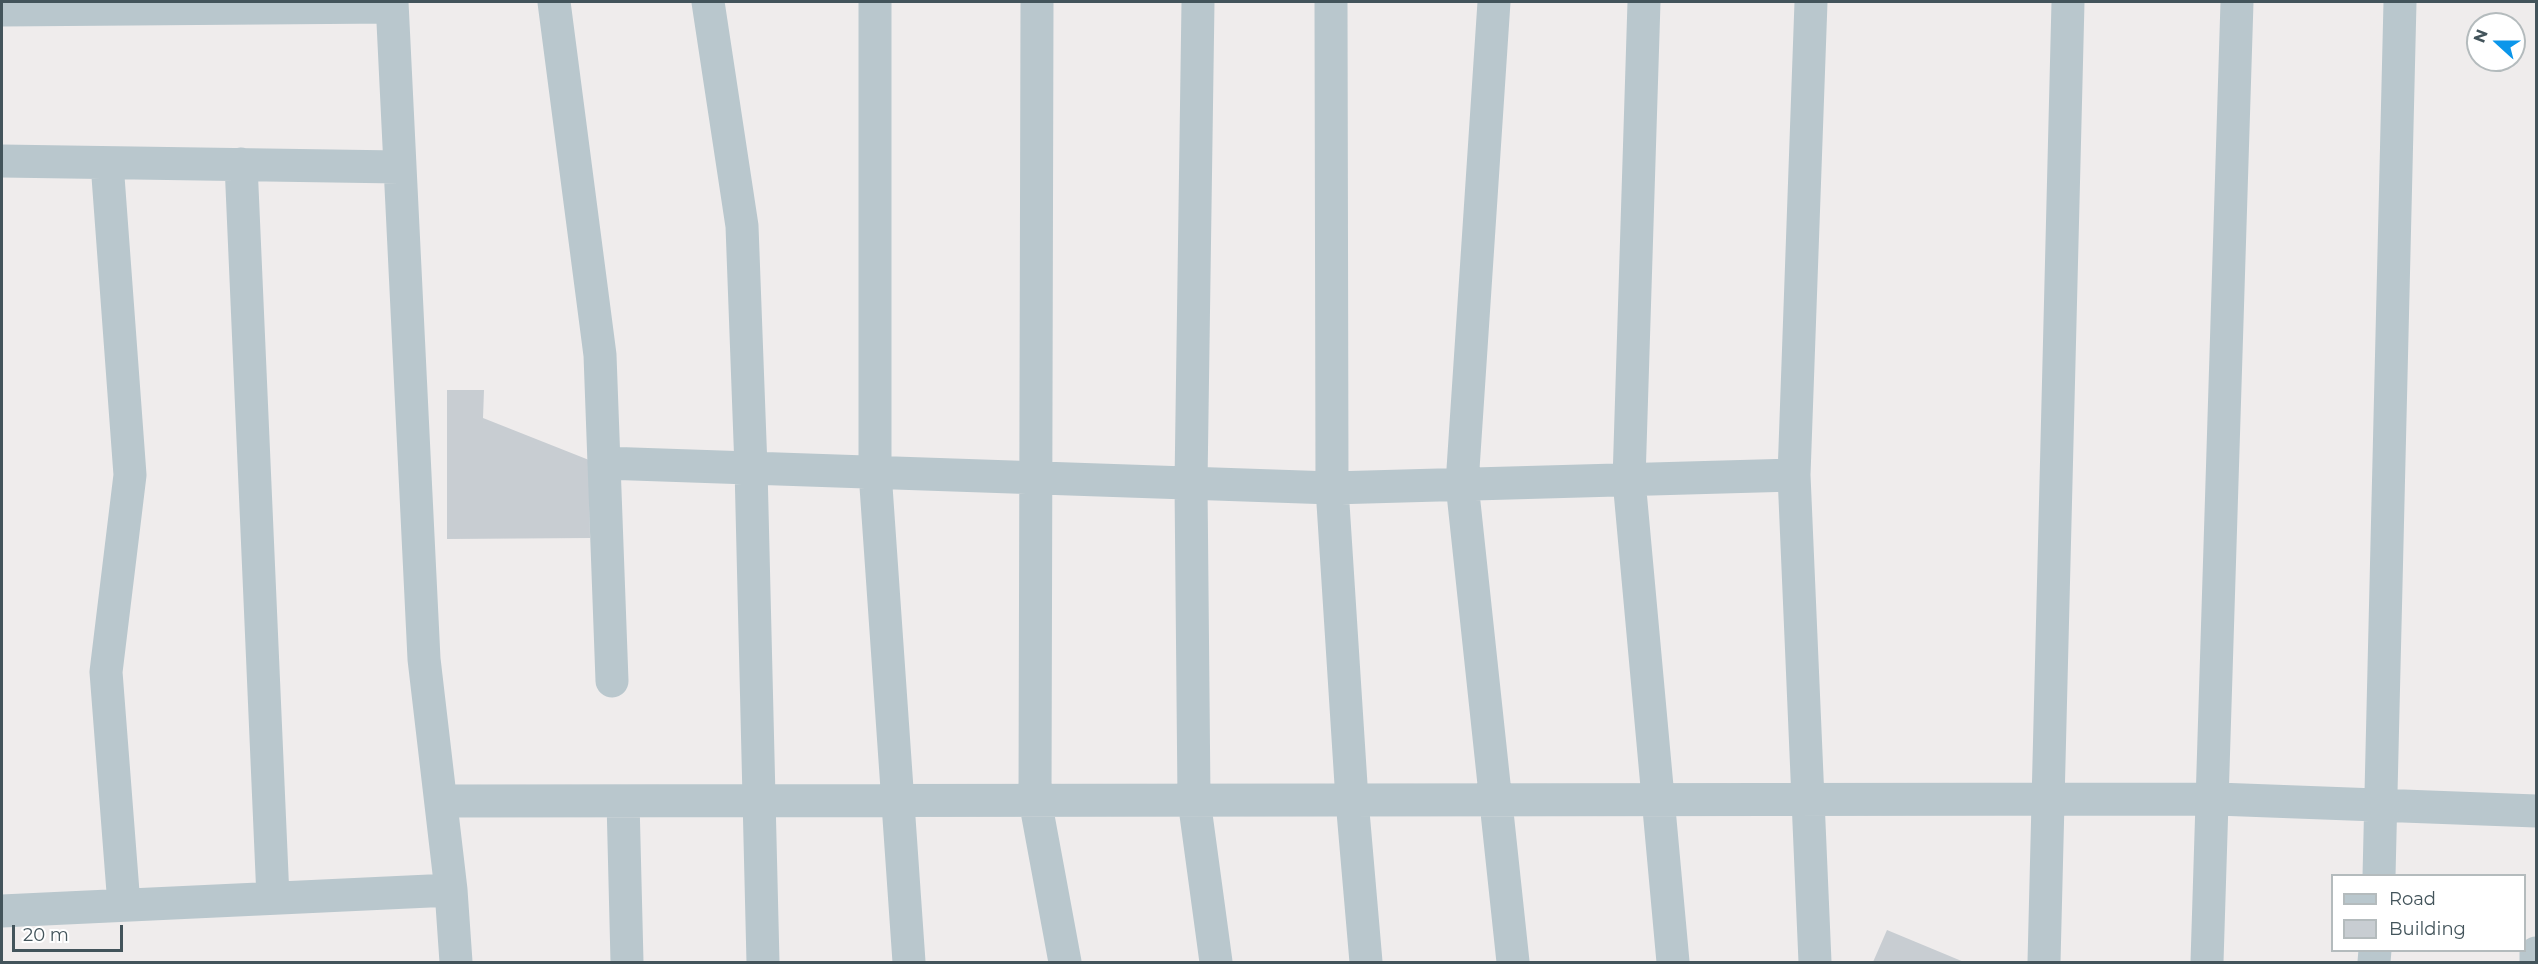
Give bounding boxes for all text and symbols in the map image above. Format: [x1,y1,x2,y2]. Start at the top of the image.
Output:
north arrow [2466,12,2526,72]
text: N [2469,27,2492,46]
legend [2331,874,2526,952]
text: Road [2389,888,2436,910]
scale bar [15,913,126,951]
text: Building [2389,918,2466,940]
text: 20 m [23,924,69,946]

